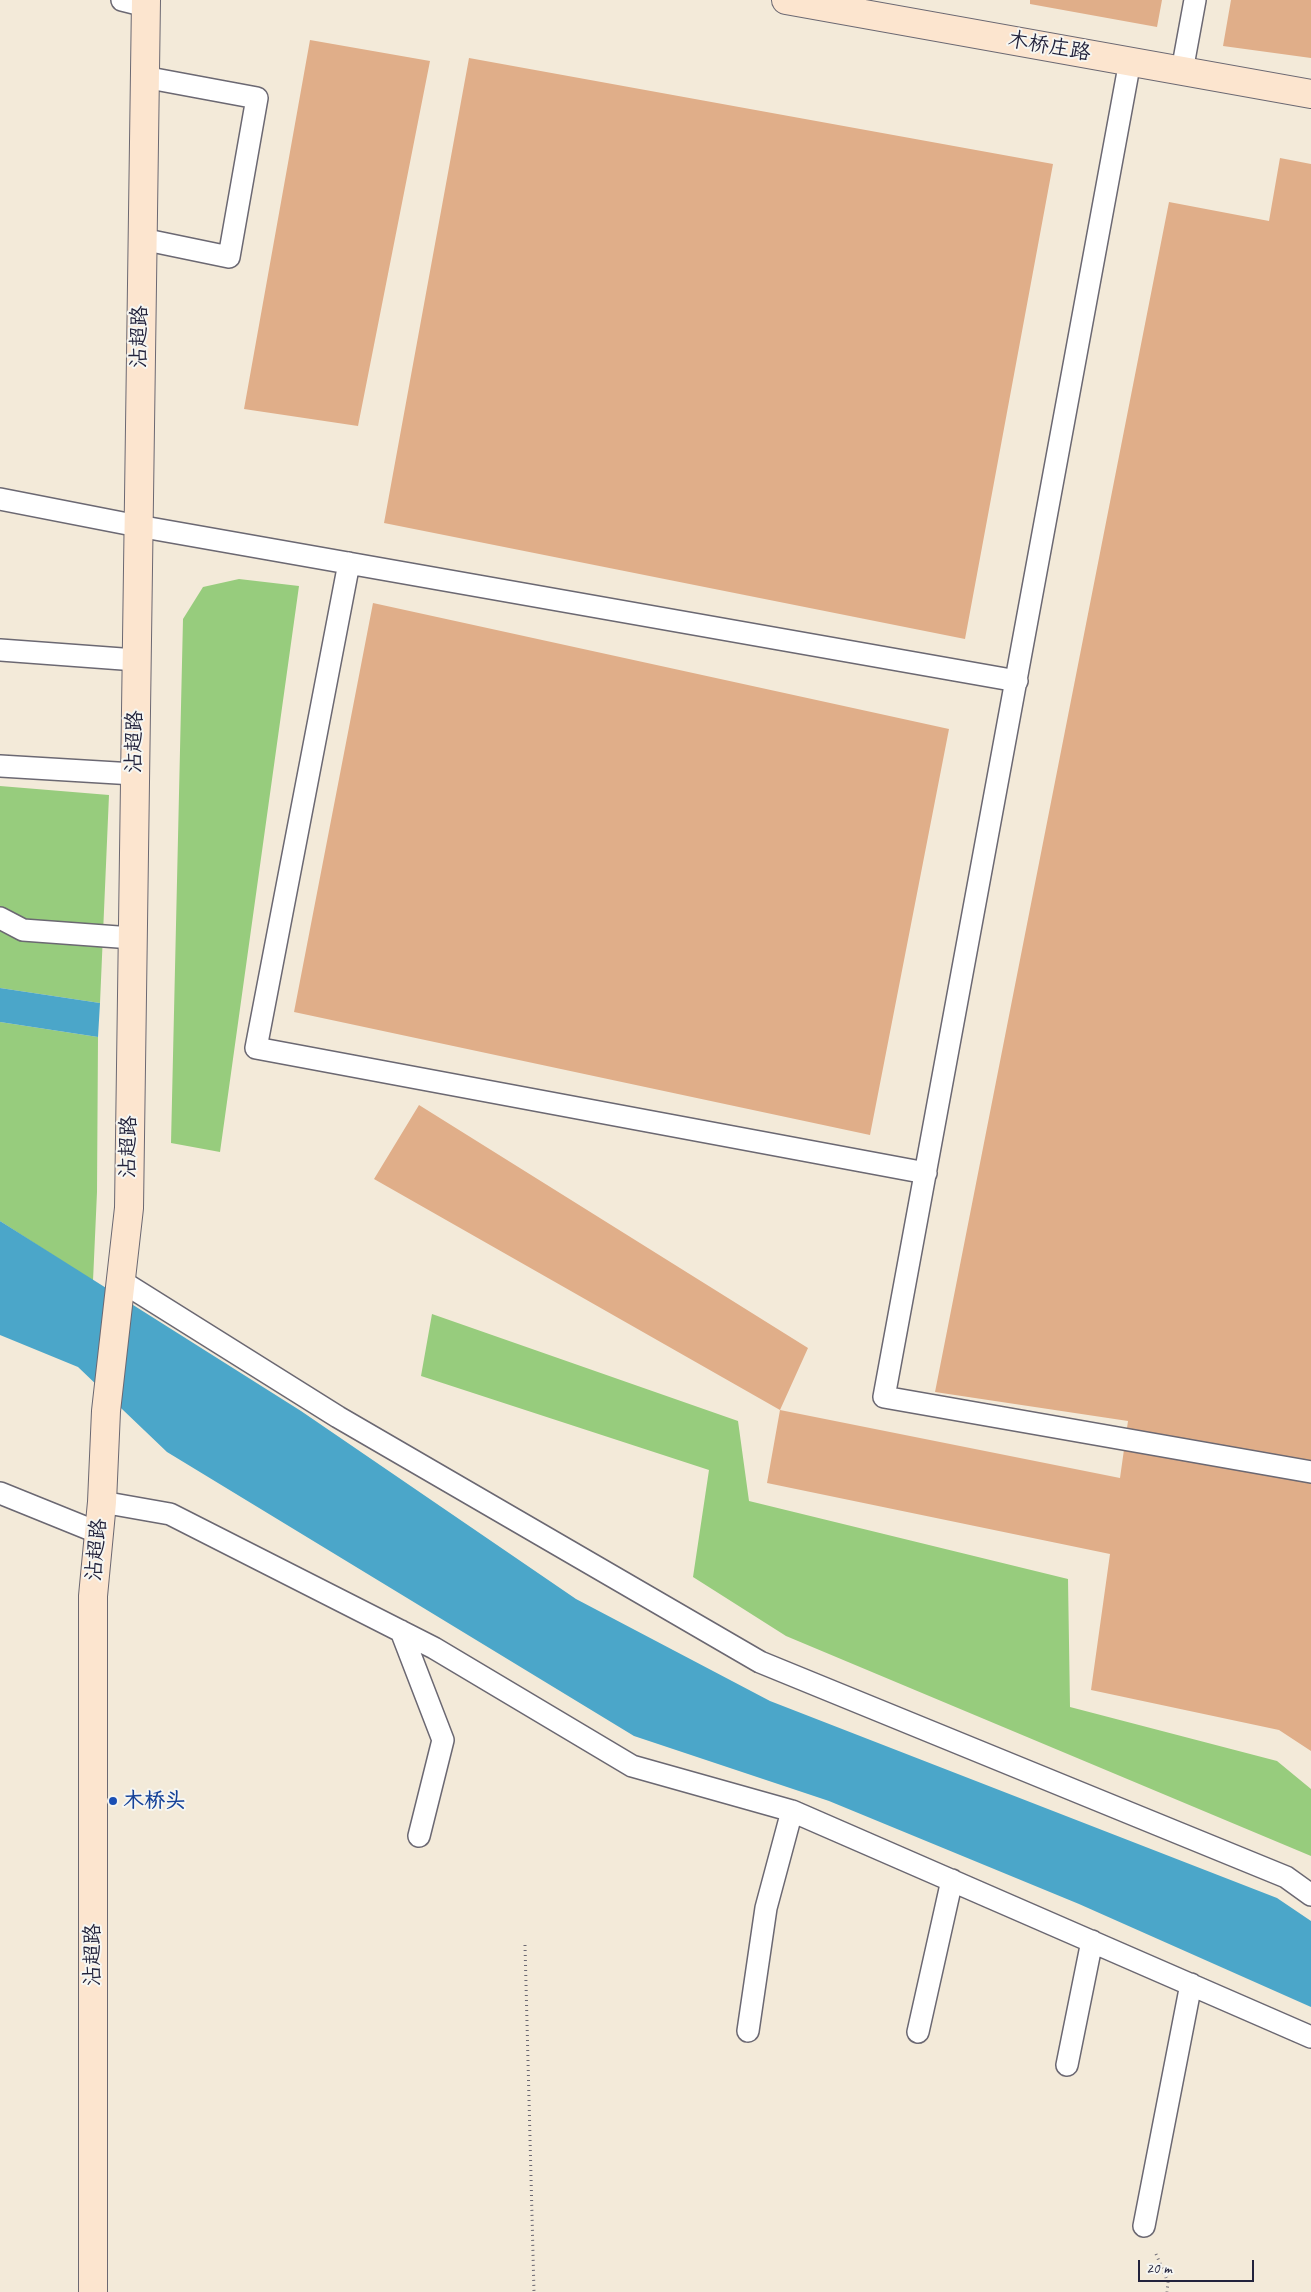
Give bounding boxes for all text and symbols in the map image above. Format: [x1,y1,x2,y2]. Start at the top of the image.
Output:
street label: 木桥庄路 [1005,27,1093,67]
street label: 沾超路 [127,305,153,369]
street label: 沾超路 [122,710,148,774]
street label: 沾超路 [116,1115,142,1179]
street label: 沾超路 [82,1518,112,1582]
place label: 木桥头 [123,1788,186,1814]
marker: 木桥头 [107,1795,119,1807]
street label: 沾超路 [80,1924,106,1986]
scale bar [1141,2250,1257,2282]
text: 20 m [1146,2259,1172,2278]

